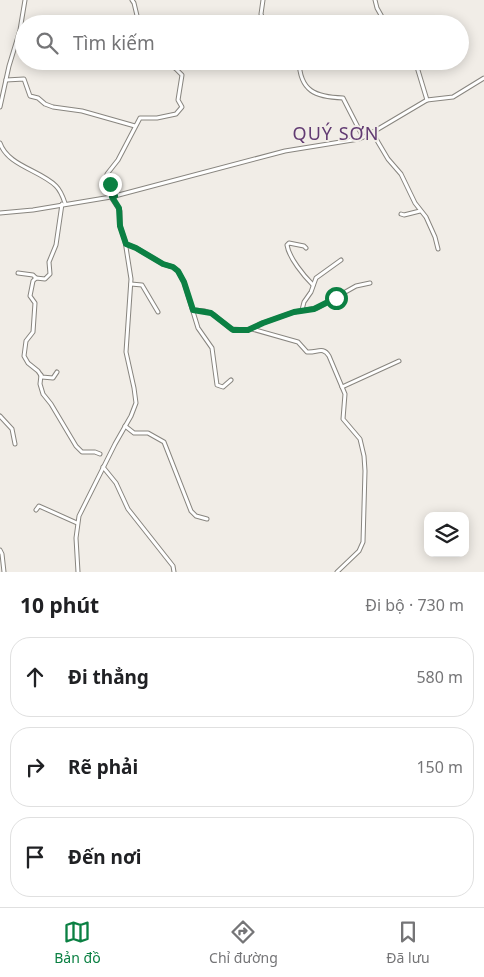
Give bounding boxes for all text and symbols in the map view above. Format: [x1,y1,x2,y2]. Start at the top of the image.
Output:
search box [15,15,469,70]
icon: search [33,29,61,57]
text: Tìm kiếm [73,30,155,56]
district label: QUÝ SƠN [293,121,379,145]
route end [99,173,122,196]
route start [325,287,348,310]
map controls [424,512,469,557]
button: layers [424,512,469,557]
text: 10 phút [20,591,99,619]
text: Đi bộ · 730 m [365,594,464,616]
icon: ahead [21,663,49,691]
text: Đi thẳng [68,664,149,690]
text: 580 m [416,666,463,688]
icon: right [21,753,49,781]
text: Rẽ phải [68,754,138,780]
text: 150 m [416,756,463,778]
icon: arrive [21,843,49,871]
text: Đến nơi [68,844,142,870]
tab: Bản đồ [54,918,101,967]
tab: Chỉ đường [209,918,278,967]
tab: Đã lưu [386,918,430,967]

